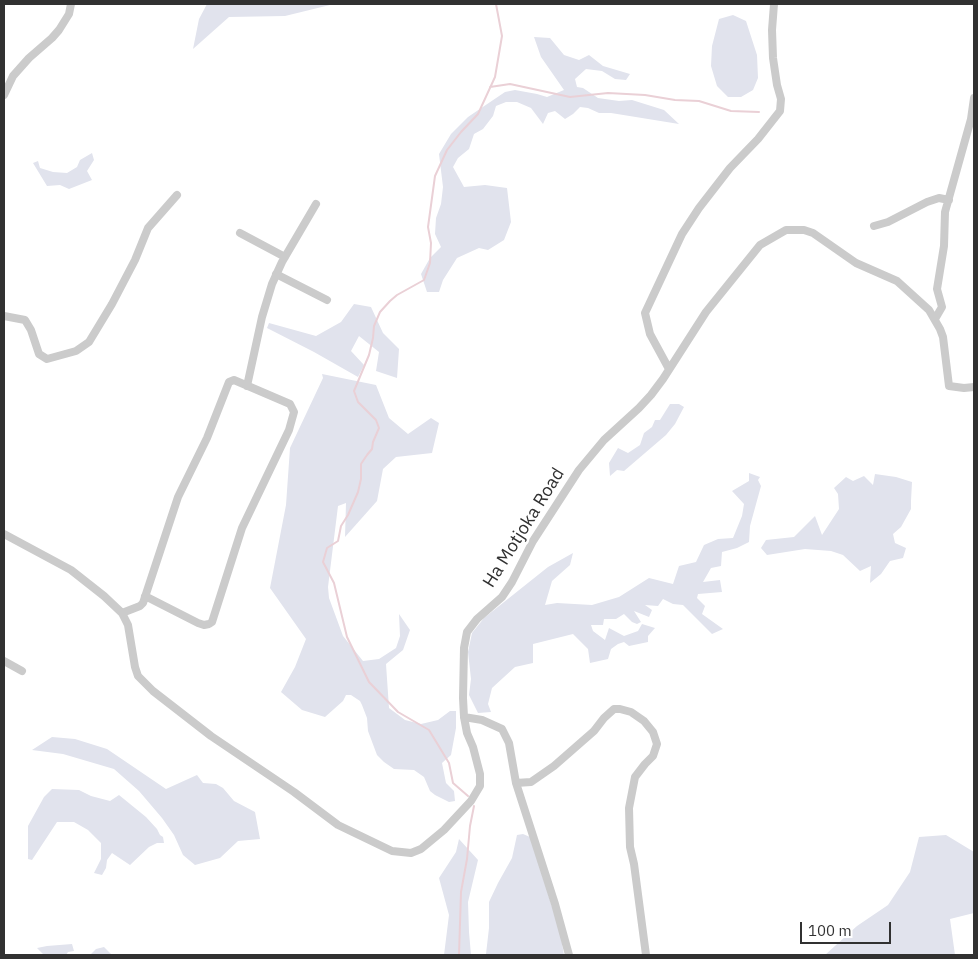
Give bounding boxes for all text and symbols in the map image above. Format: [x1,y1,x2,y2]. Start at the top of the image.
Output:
street label: Ha Motjoka Road [479,464,569,592]
scale bar [803,912,894,944]
text: 100 m [808,921,852,940]

